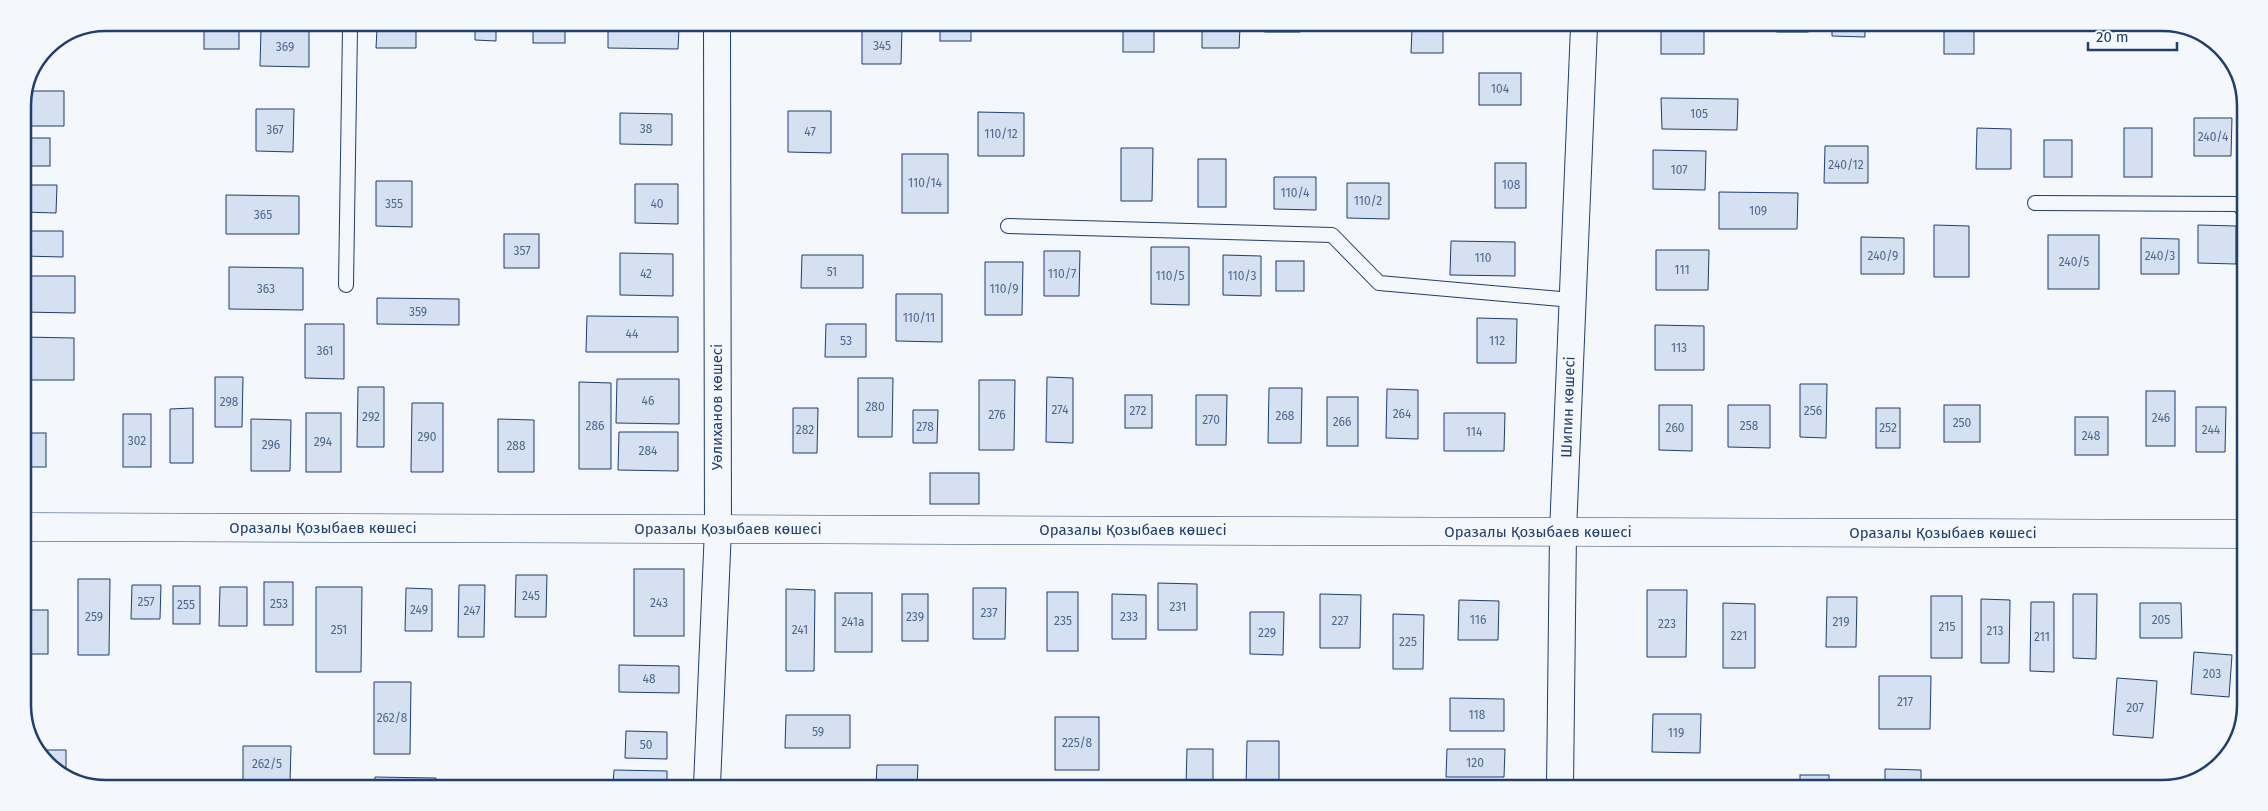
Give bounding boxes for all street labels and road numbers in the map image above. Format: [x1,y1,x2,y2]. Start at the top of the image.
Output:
street label: Уәлиханов көшесі [708,344,726,470]
street label: Шипин көшесі [1557,356,1579,458]
street label: Оразалы Қозыбаев көшесі [229,519,417,537]
street label: Оразалы Қозыбаев көшесі [634,520,822,538]
street label: Оразалы Қозыбаев көшесі [1039,521,1227,539]
street label: Оразалы Қозыбаев көшесі [1444,523,1632,541]
street label: Оразалы Қозыбаев көшесі [1849,524,2037,542]

